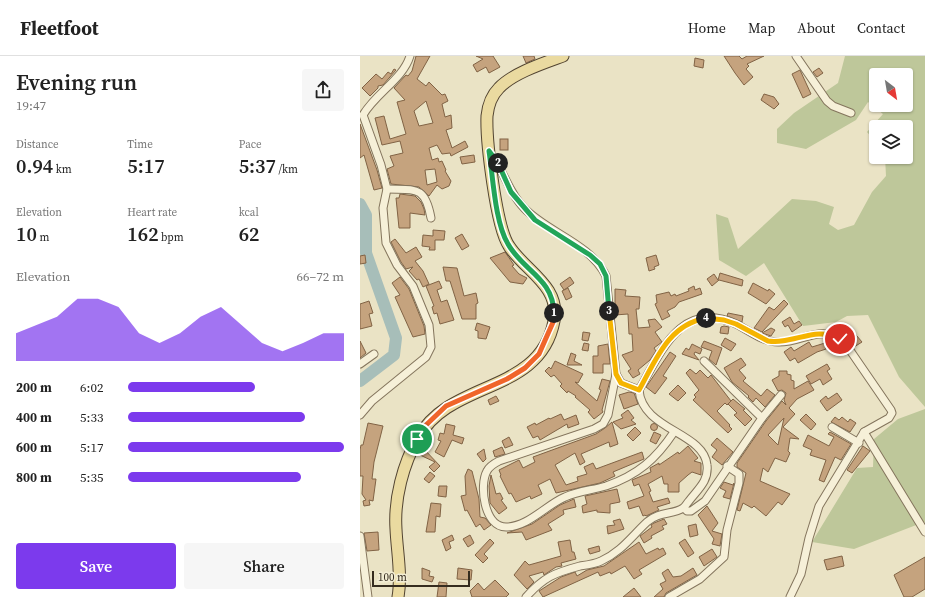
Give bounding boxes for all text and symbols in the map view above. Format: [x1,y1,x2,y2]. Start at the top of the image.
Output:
text: Fleetfoot [20,15,99,41]
text: Home [688,18,726,38]
text: Map [748,18,775,38]
text: About [797,18,835,38]
text: Contact [857,18,905,38]
text: Evening run [16,67,137,97]
north arrow [869,68,913,112]
map controls [869,68,913,164]
button: share [302,69,344,111]
text: 19:47 [16,97,46,114]
button: layers [869,120,913,164]
text: Distance [16,137,59,152]
text: Time [127,137,153,152]
text: Pace [239,137,262,152]
text: 0.94 [16,152,53,180]
text: 5:17 [127,152,165,180]
text: 5:37 [239,152,276,180]
pin: 2 [488,153,508,173]
text: 2 [495,155,501,170]
text: km [53,162,72,177]
text: /km [276,162,298,177]
text: Elevation [16,205,62,220]
text: Heart rate [127,205,177,220]
text: kcal [239,205,259,220]
text: 10 [16,220,37,248]
text: 162 [127,220,159,248]
text: 62 [239,220,259,248]
text: m [37,230,49,245]
text: bpm [159,230,184,245]
text: Elevation [16,268,70,285]
text: 66–72 m [297,268,344,285]
pin: 3 [599,301,619,321]
pin: 1 [544,303,564,323]
text: 3 [606,303,612,318]
text: 1 [551,305,557,320]
pin: 4 [696,308,716,328]
text: 4 [703,310,709,325]
pin [823,322,857,356]
icon: check [829,328,851,350]
text: 200 m [16,379,52,396]
text: 6:02 [80,379,103,396]
text: 400 m [16,409,52,426]
text: 5:33 [80,409,103,426]
pin [400,422,434,456]
icon: arrive [406,428,428,450]
text: 600 m [16,439,52,456]
text: 5:17 [80,439,103,456]
text: 800 m [16,469,52,486]
text: 5:35 [80,469,103,486]
button: Save [16,543,176,589]
button: Share [184,543,344,589]
scale bar [372,569,470,588]
text: 100 m [378,570,407,585]

